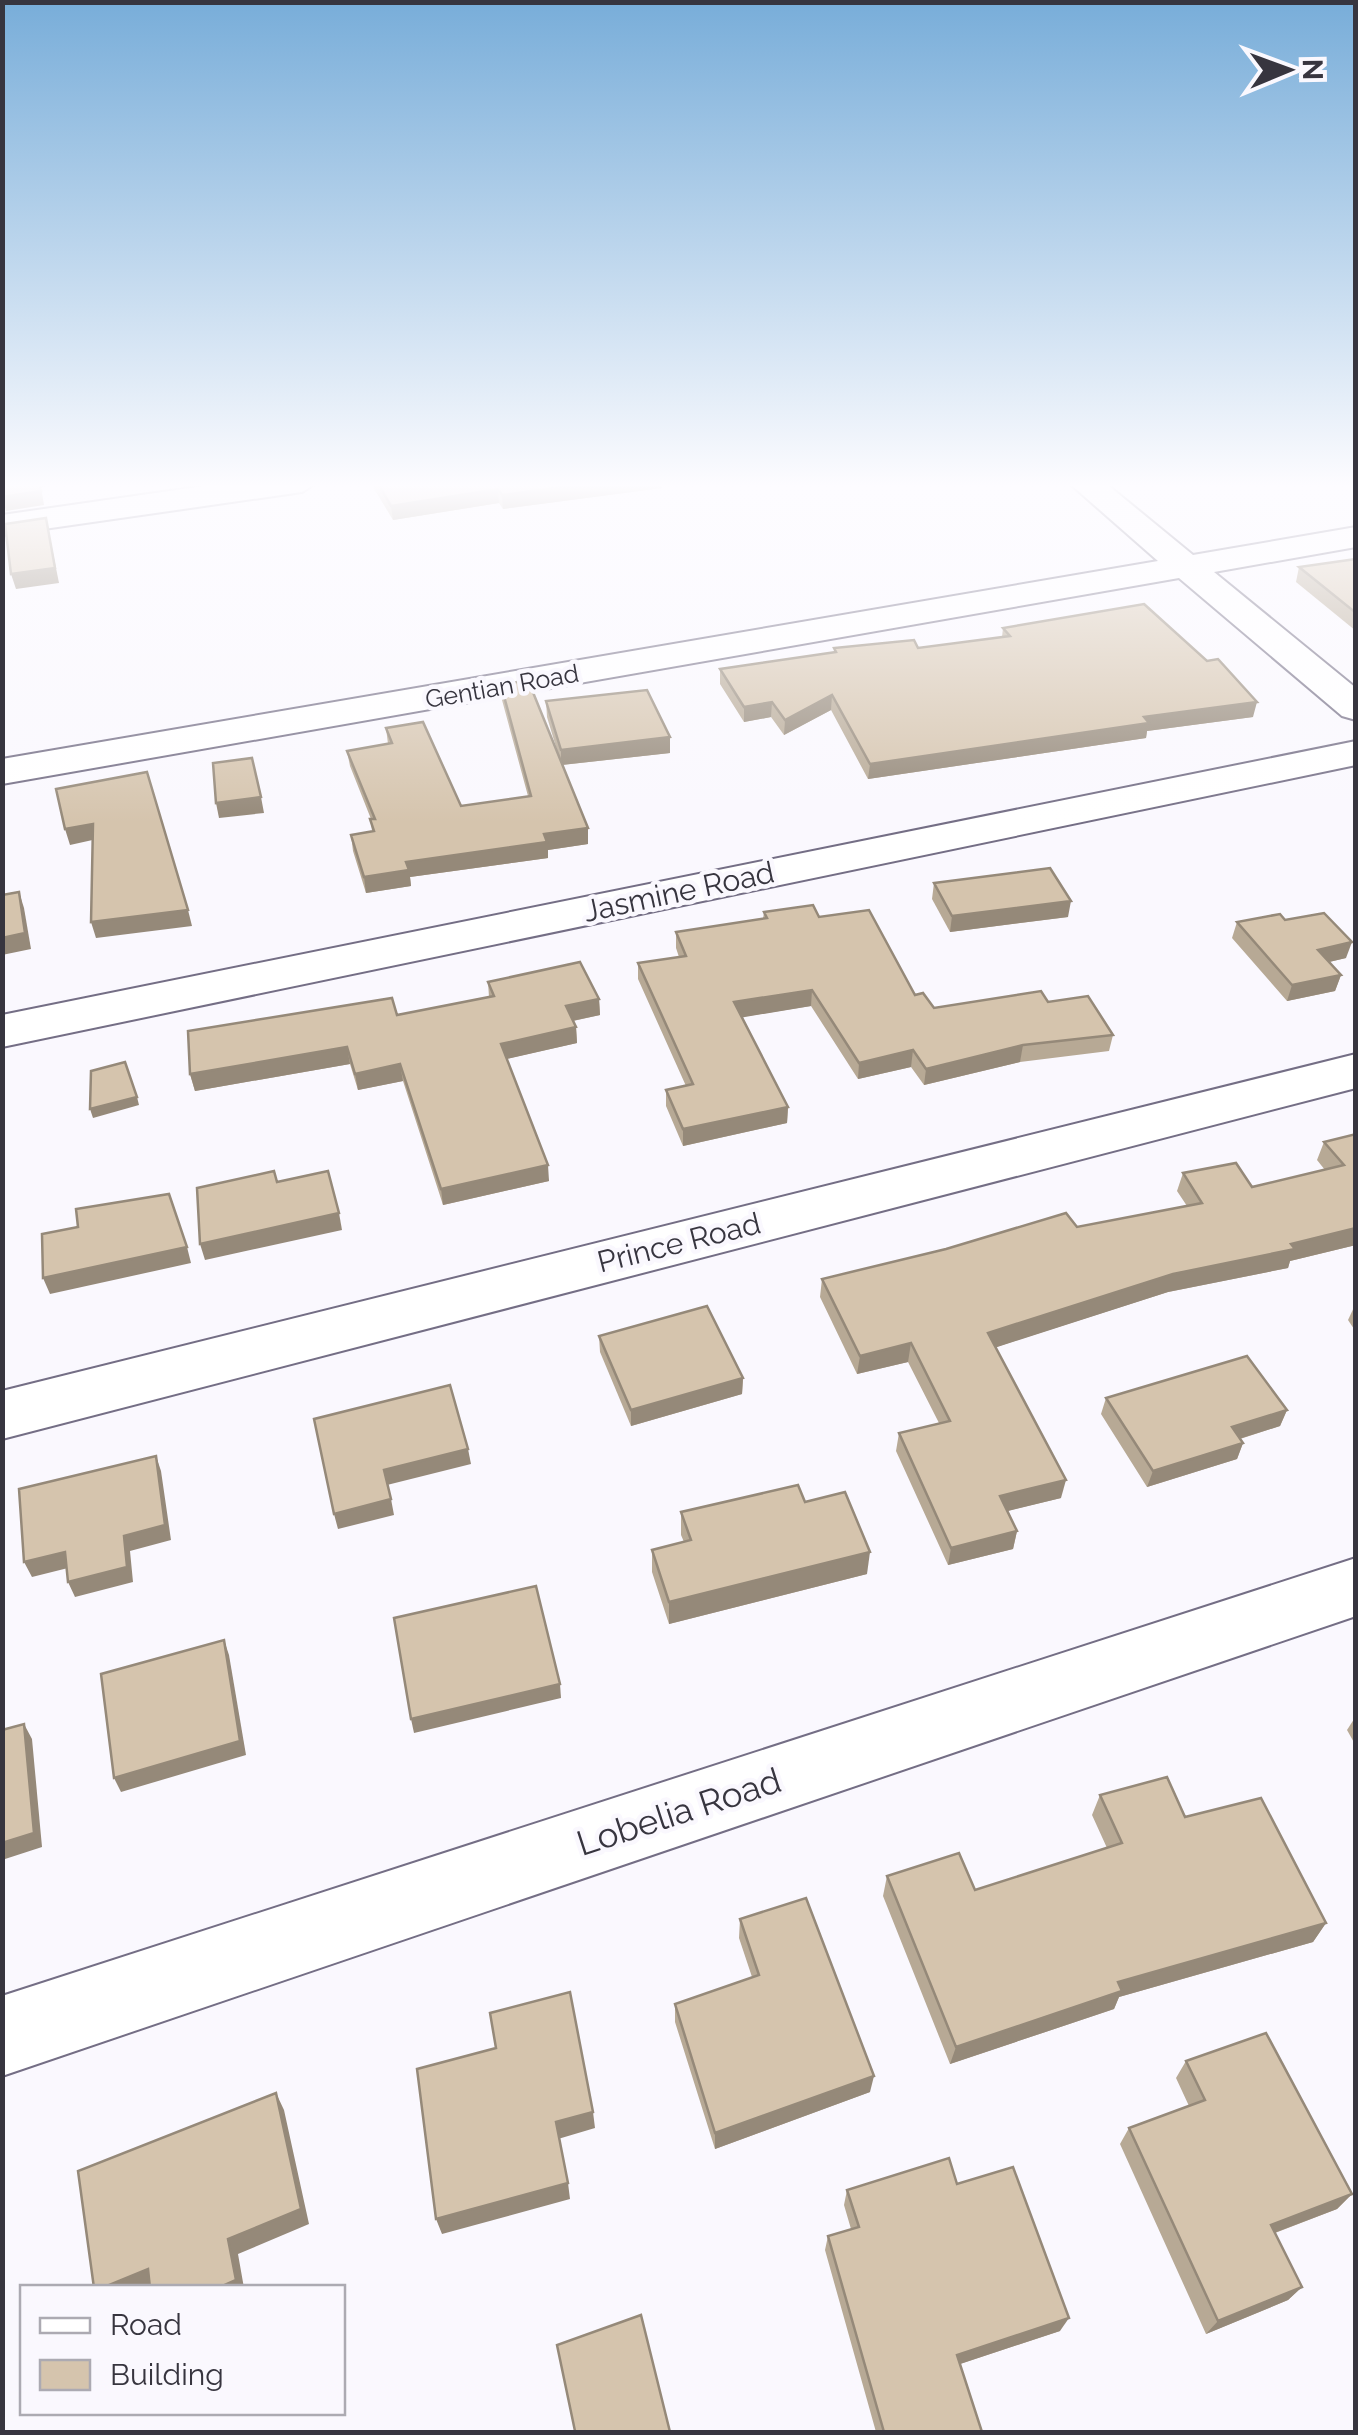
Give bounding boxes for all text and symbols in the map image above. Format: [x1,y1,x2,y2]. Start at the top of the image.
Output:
north arrow [1238,20,1338,120]
text: N [1296,59,1329,81]
street label: Gentian Road [423,658,581,714]
street label: Jasmine Road [580,854,777,929]
street label: Prince Road [594,1205,764,1280]
street label: Lobelia Road [572,1759,786,1864]
legend [20,2285,345,2415]
text: Road [110,2307,182,2342]
text: Building [110,2357,224,2392]

